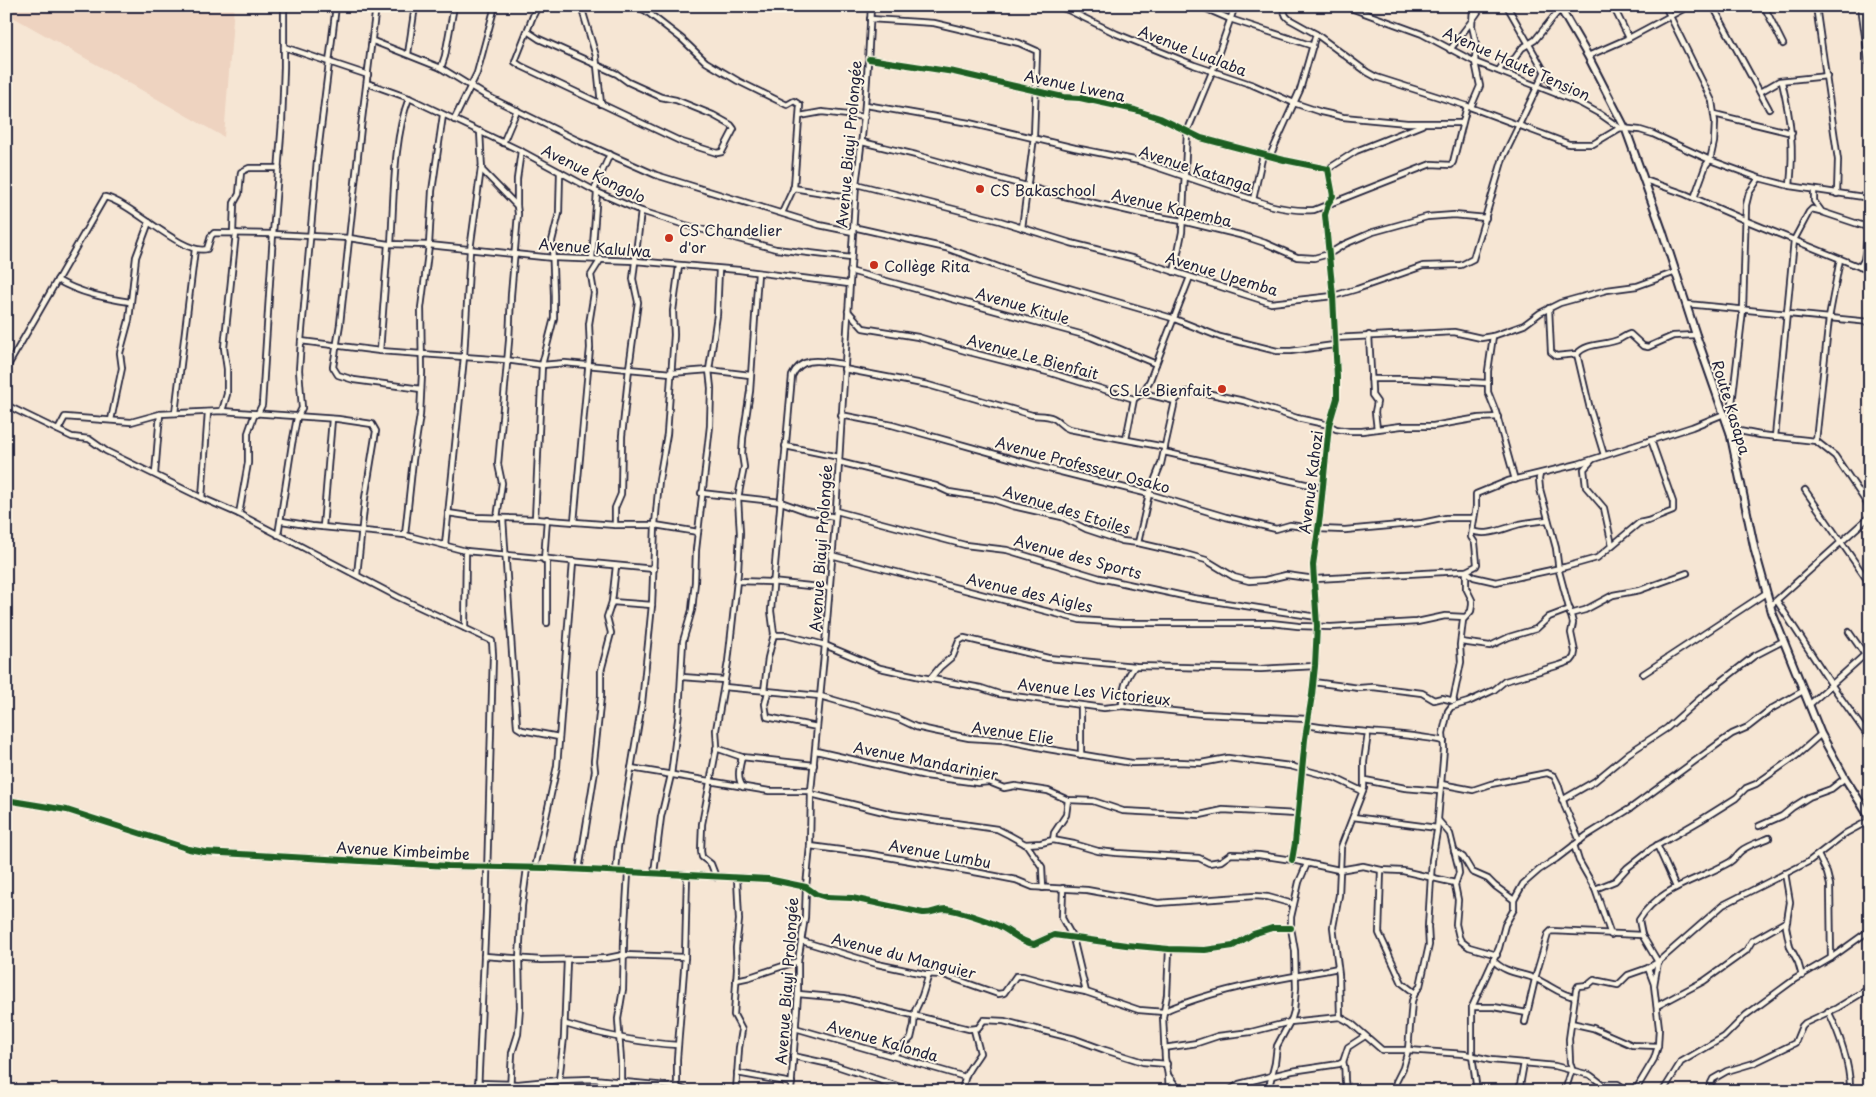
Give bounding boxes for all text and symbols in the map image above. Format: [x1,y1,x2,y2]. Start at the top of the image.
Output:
street label: Avenue Lualaba [1135,19,1251,81]
street label: Avenue Haute Tension [1440,20,1594,106]
street label: Avenue Biayi Prolongée [829,59,867,229]
street label: Avenue Lwena [1022,63,1128,107]
street label: Avenue Kongolo [538,138,650,208]
street label: Avenue Katanga [1136,139,1256,197]
place label: CS Bakaschool [990,178,1096,201]
street label: Avenue Kapemba [1110,182,1235,232]
marker: CS Bakaschool [974,183,986,195]
place label: CS Chandelier d'or [679,218,782,258]
street label: Avenue Kalulwa [538,232,653,262]
marker: CS Chandelier d'or [663,232,675,244]
street label: Avenue Upemba [1163,245,1282,301]
place label: Collège Rita [884,254,970,277]
marker: Collège Rita [868,259,880,271]
street label: Avenue Kitule [973,281,1073,329]
street label: Avenue Le Bienfait [965,327,1101,385]
street label: Route Kasapa [1707,357,1757,458]
place label: CS Le Bienfait [1109,378,1212,401]
marker: CS Le Bienfait [1216,383,1228,395]
street label: Avenue Kahozi [1292,429,1328,535]
street label: Avenue Professeur Osako [993,430,1173,498]
street label: Avenue Biayi Prolongée [803,463,837,633]
street label: Avenue des Etoiles [1000,479,1134,539]
street label: Avenue des Sports [1012,528,1144,584]
street label: Avenue des Aigles [965,566,1095,618]
street label: Avenue Les Victorieux [1016,672,1172,710]
street label: Avenue Elie [970,715,1056,749]
street label: Avenue Mandarinier [852,735,1000,785]
street label: Avenue Lumbu [887,833,993,873]
street label: Avenue Kimbeimbe [336,835,471,865]
street label: Avenue Biayi Prolongée [769,896,803,1066]
street label: Avenue du Manguier [830,926,979,984]
street label: Avenue Kalonda [825,1013,942,1067]

